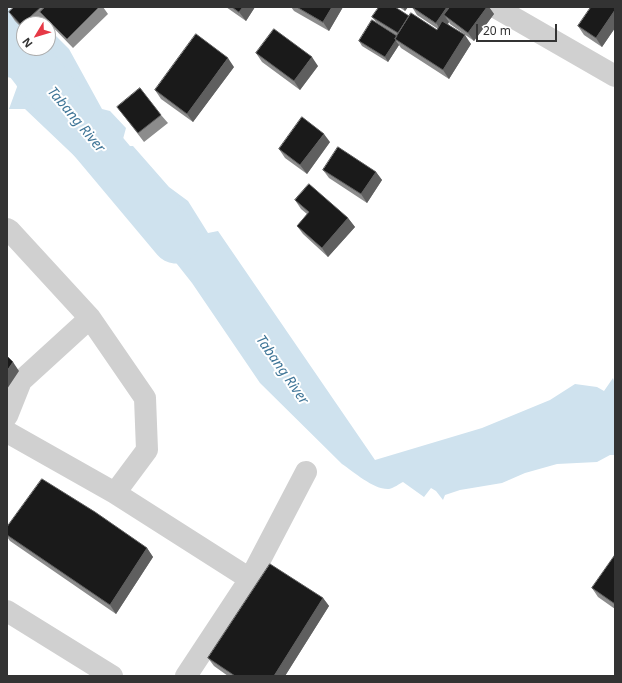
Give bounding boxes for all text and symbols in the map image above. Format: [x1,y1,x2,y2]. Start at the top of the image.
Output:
north arrow [16,16,56,56]
scale bar [478,16,559,42]
text: 20 m [483,22,511,39]
text: N [18,35,36,51]
water label: Tabang River [44,84,108,156]
water label: Tabang River [252,332,312,408]

